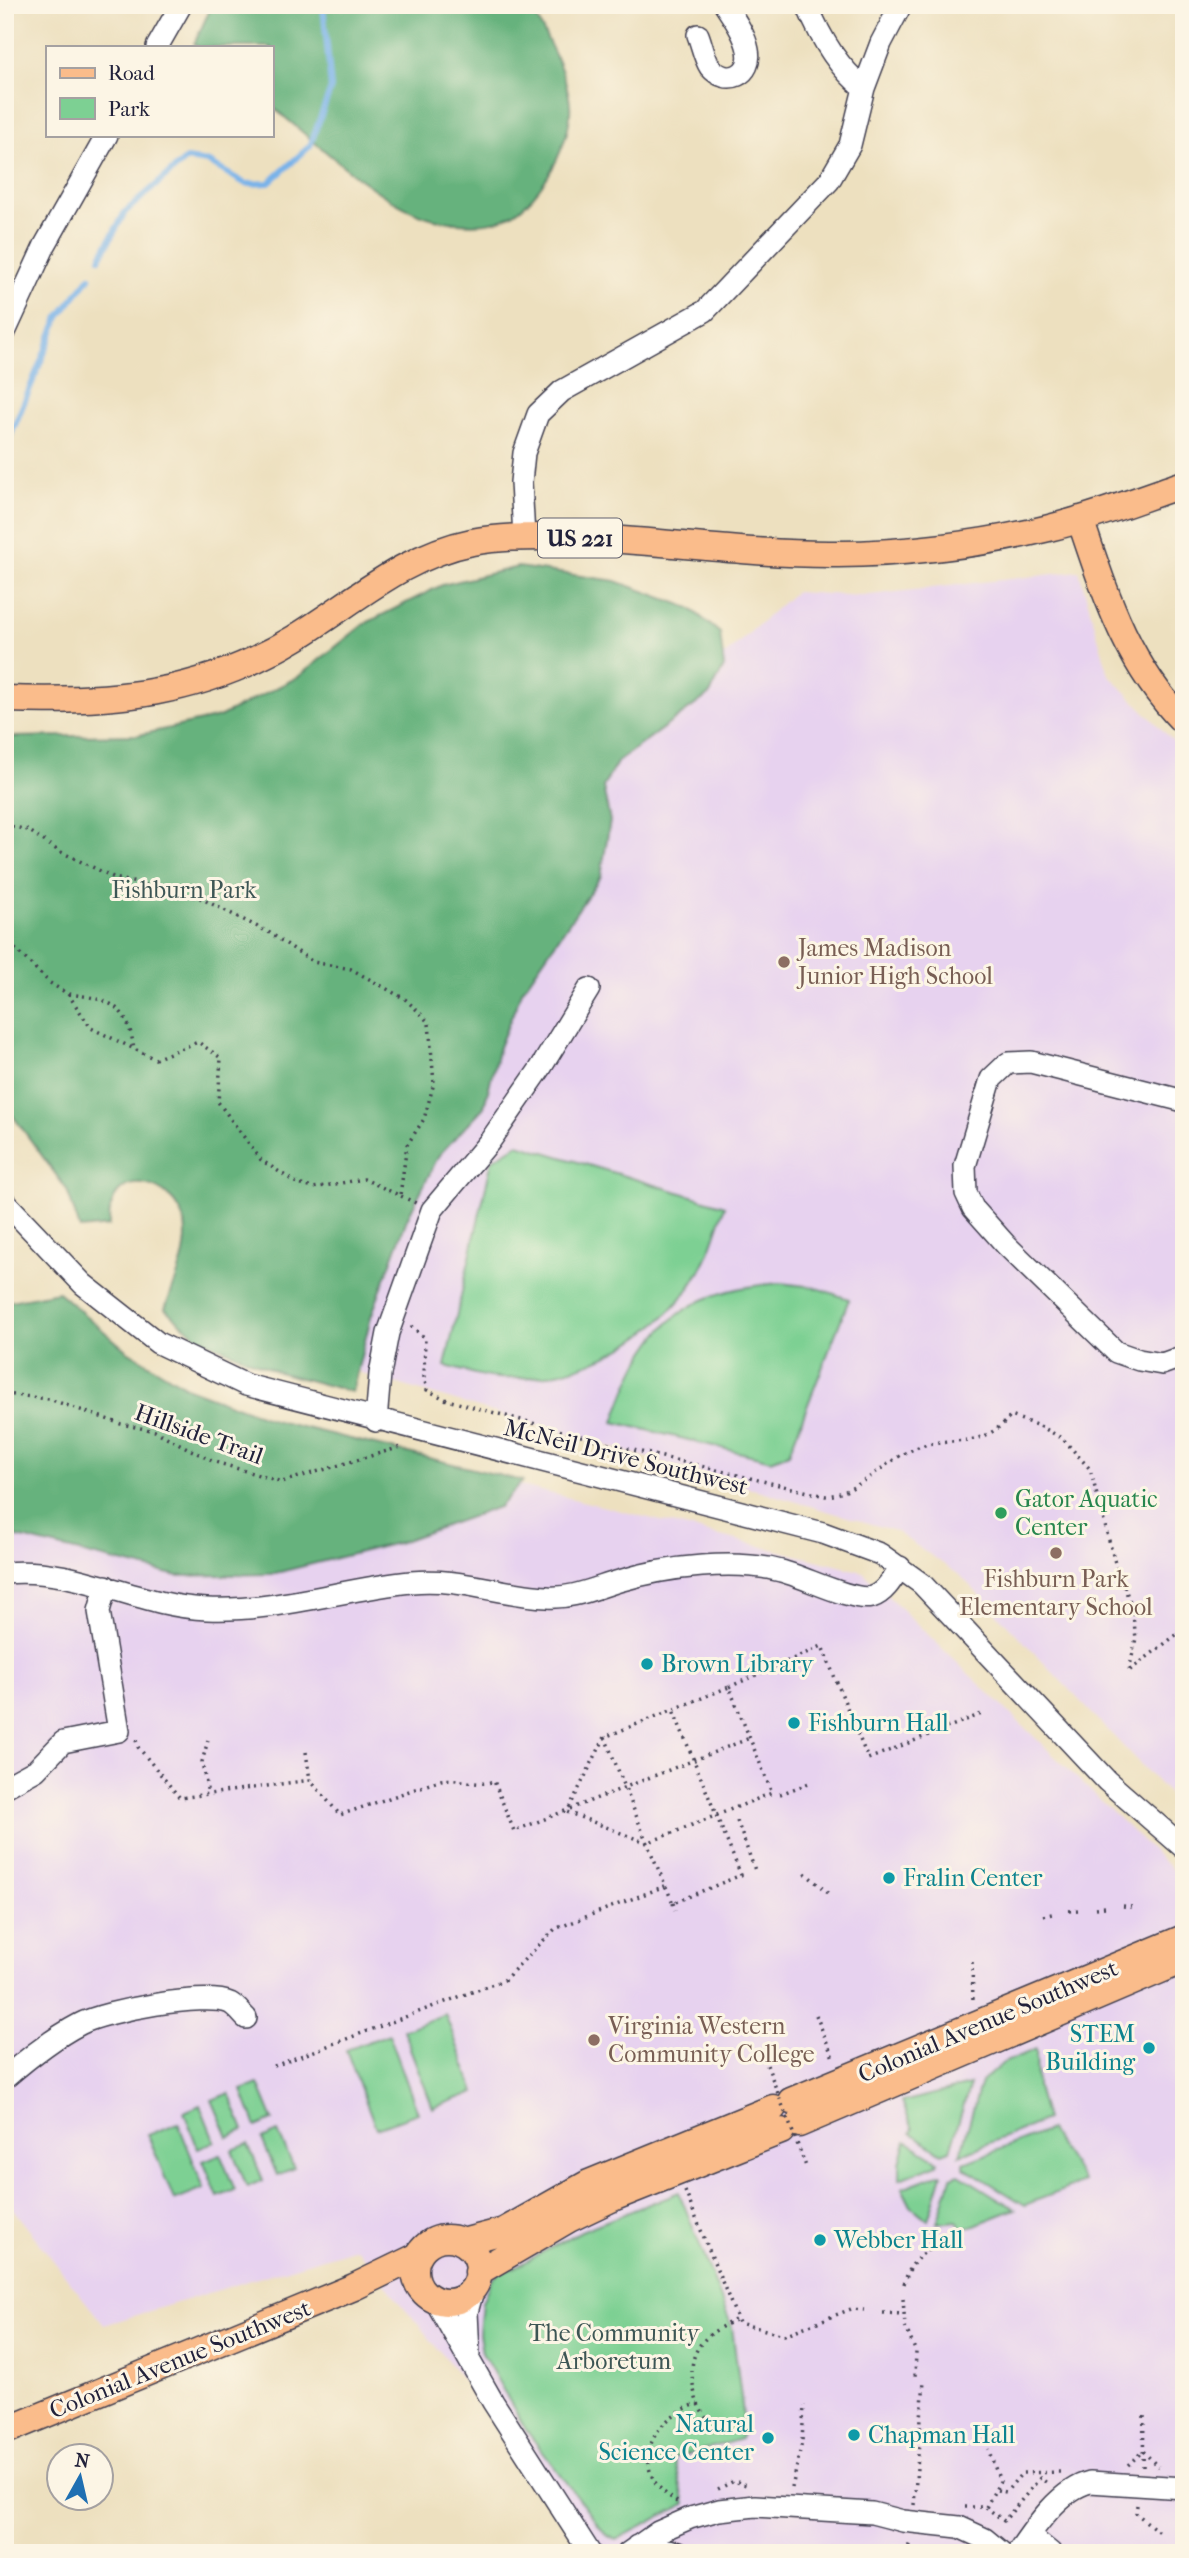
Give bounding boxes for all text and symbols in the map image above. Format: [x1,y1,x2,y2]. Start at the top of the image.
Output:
legend [46,46,273,136]
text: Road [108,61,155,85]
text: Park [108,97,150,121]
road number: US 221 [538,518,622,558]
park label: Fishburn Park [111,876,257,904]
place label: James Madison Junior High School [796,934,993,990]
marker: James Madison Junior High School [776,954,792,970]
street label: Hillside Trail [131,1398,267,1470]
street label: McNeil Drive Southwest [501,1413,751,1501]
place label: Gator Aquatic Center [1015,1485,1158,1541]
marker: Gator Aquatic Center [993,1505,1009,1521]
marker: Fishburn Park Elementary School [1048,1545,1064,1561]
place label: Fishburn Park Elementary School [959,1565,1153,1621]
place label: Brown Library [661,1650,815,1678]
marker: Brown Library [639,1656,655,1672]
place label: Fishburn Hall [808,1709,949,1737]
marker: Fishburn Hall [786,1715,802,1731]
place label: Fralin Center [903,1864,1043,1892]
marker: Fralin Center [881,1870,897,1886]
street label: Colonial Avenue Southwest [854,1953,1122,2088]
place label: Virginia Western Community College [607,2012,815,2068]
place label: STEM Building [1045,2020,1136,2076]
marker: Virginia Western Community College [586,2032,602,2048]
marker: STEM Building [1141,2040,1157,2056]
place label: Webber Hall [833,2226,964,2254]
marker: Webber Hall [812,2232,828,2248]
street label: Colonial Avenue Southwest [45,2294,315,2424]
park label: The Community Arboretum [529,2319,701,2375]
place label: Natural Science Center [598,2410,755,2466]
place label: Chapman Hall [868,2421,1016,2449]
marker: Chapman Hall [846,2427,862,2443]
marker: Natural Science Center [760,2430,776,2446]
north arrow [46,2442,116,2512]
text: N [74,2449,91,2473]

